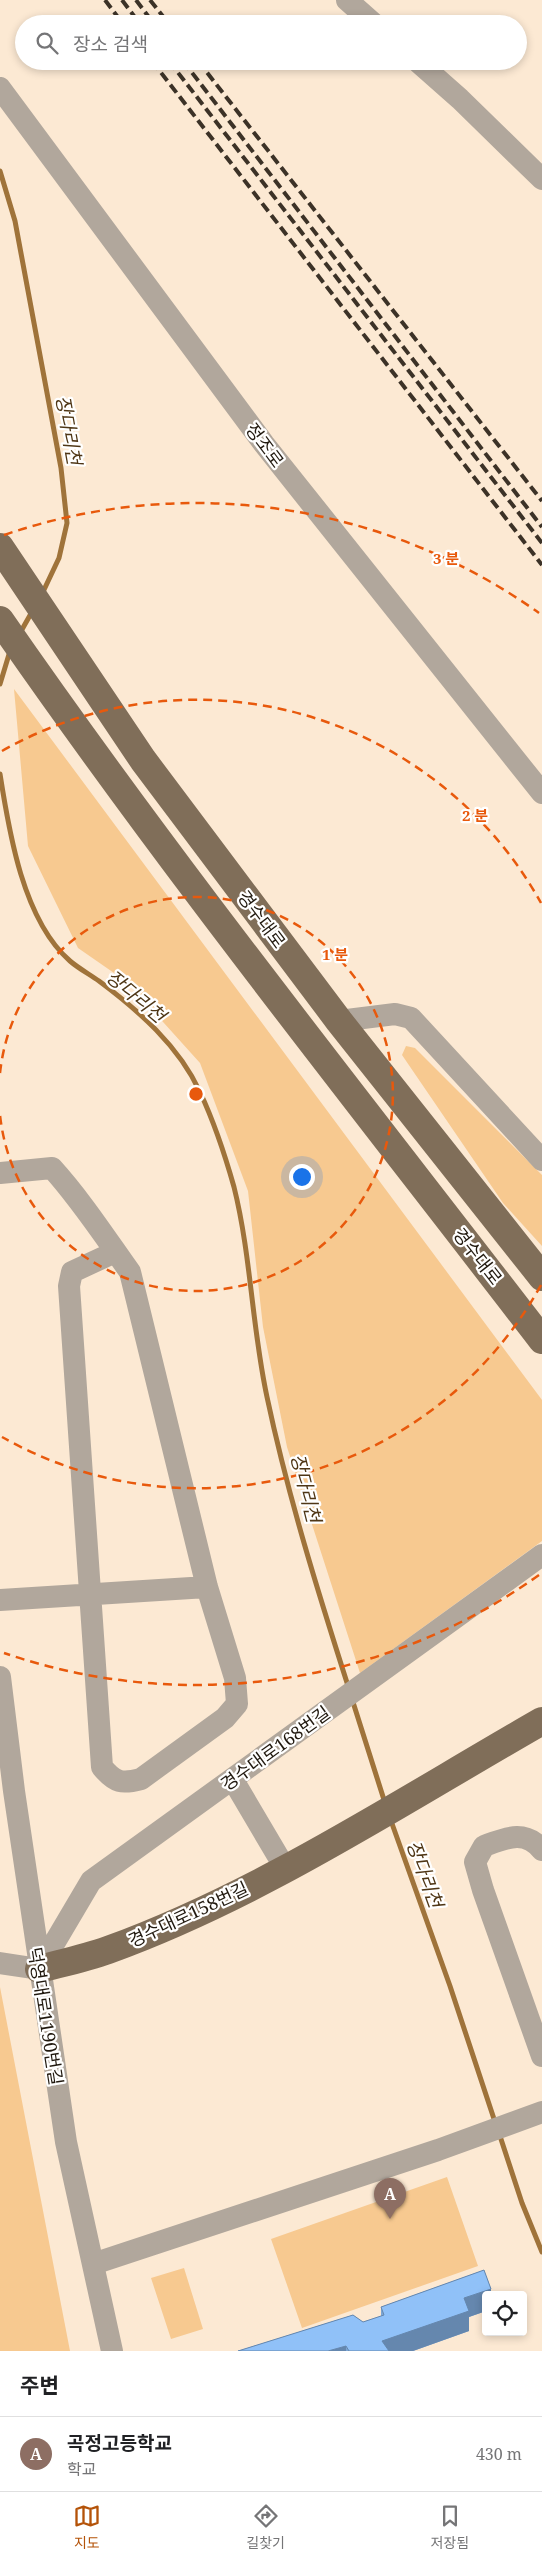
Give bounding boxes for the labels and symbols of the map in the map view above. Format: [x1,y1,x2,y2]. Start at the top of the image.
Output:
water label: 장다리천 [50,393,88,468]
street label: 정조로 [240,418,290,472]
text: 3 분 [433,548,459,568]
text: 2 분 [462,805,488,825]
street label: 경수대로 [232,885,292,953]
text: 1 분 [322,944,348,964]
water label: 장다리천 [101,964,172,1029]
centre of rings [187,1085,205,1103]
your location [289,1164,315,1190]
street label: 경수대로 [448,1223,508,1289]
water label: 장다리천 [285,1451,327,1527]
street label: 경수대로168번길 [216,1700,334,1796]
water label: 장다리천 [401,1837,450,1913]
street label: 경수대로158번길 [124,1876,252,1952]
street label: 덕영대로1190번길 [23,1945,69,2087]
pin: A [374,2178,406,2219]

